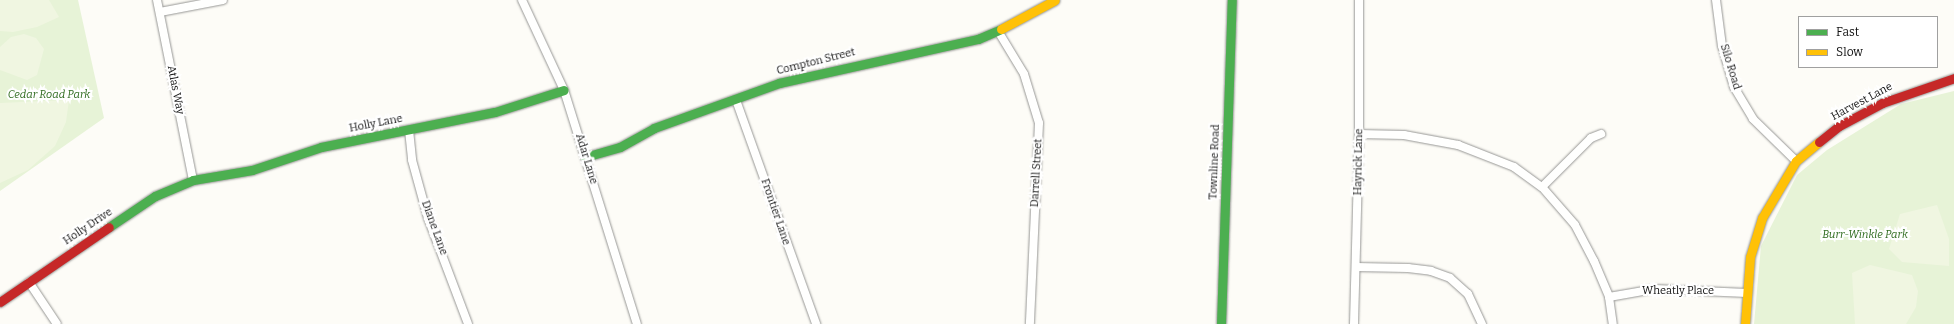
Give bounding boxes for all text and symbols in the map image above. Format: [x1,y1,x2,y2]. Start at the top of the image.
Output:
legend [1798,16,1938,68]
text: Fast [1836,25,1859,39]
street label: Silo Road [1717,43,1743,91]
text: Slow [1836,45,1863,59]
street label: Compton Street [775,46,857,78]
street label: Atlas Way [164,64,186,116]
street label: Harvest Lane [1829,80,1895,124]
park label: Cedar Road Park [8,88,90,102]
street label: Holly Lane [348,112,404,136]
street label: Townline Road [1207,124,1223,200]
street label: Hayrick Lane [1352,128,1366,196]
street label: Adar Lane [572,132,600,186]
street label: Darrell Street [1029,138,1045,208]
street label: Frontier Lane [758,177,792,247]
street label: Diane Lane [418,199,450,257]
street label: Holly Drive [61,206,115,248]
park label: Burr-Winkle Park [1822,228,1908,242]
street label: Wheatly Place [1642,284,1714,298]

